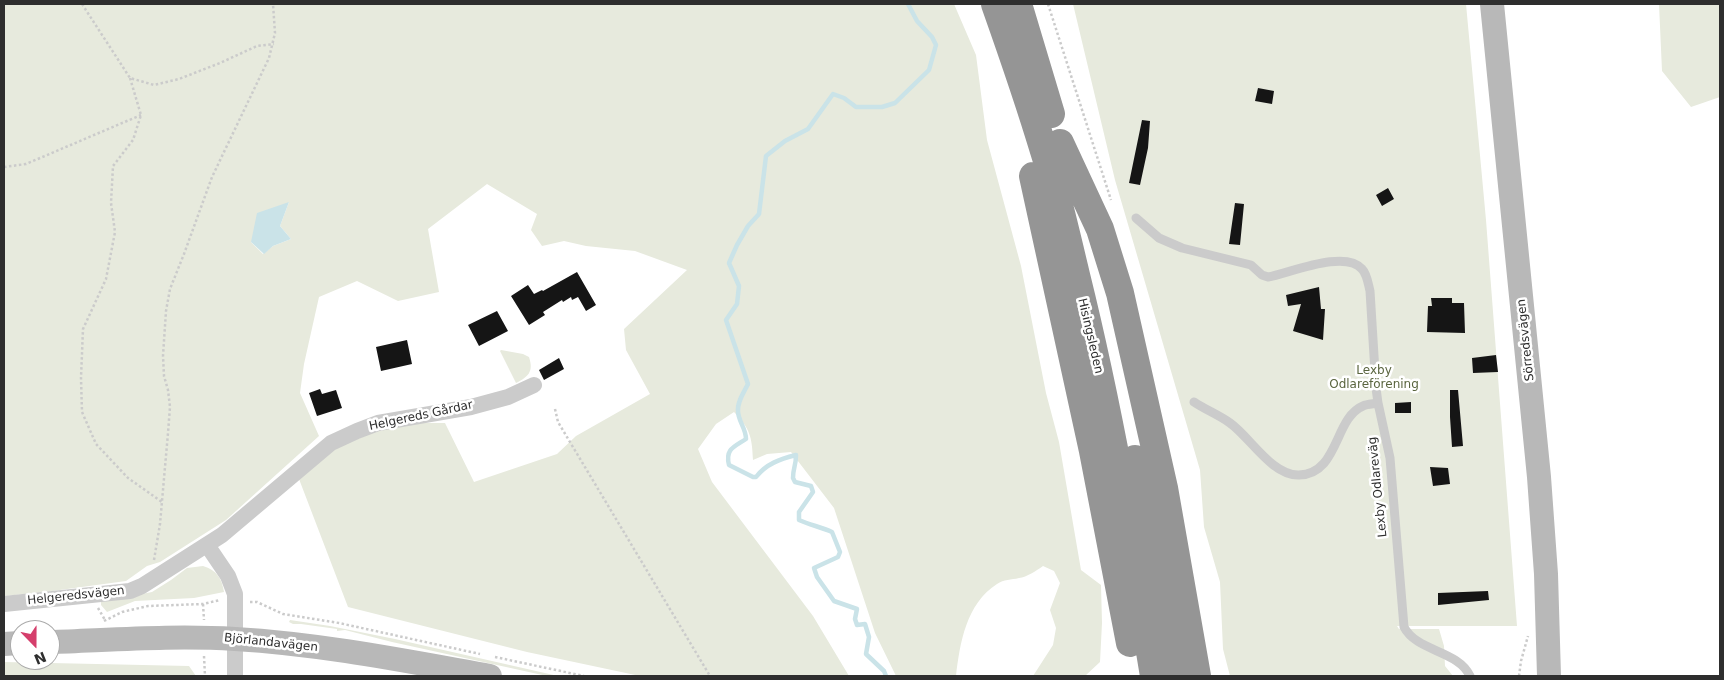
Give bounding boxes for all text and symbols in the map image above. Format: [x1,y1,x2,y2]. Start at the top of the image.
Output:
street label: Hisingsleden [1074,297,1106,375]
street label: Sörredsvägen [1515,298,1537,382]
park label: Lexby Odlareförening [1329,364,1419,392]
street label: Helgereds Gårdar [368,398,474,434]
street label: Lexby Odlareväg [1366,436,1390,538]
street label: Helgeredsvägen [27,584,125,608]
north arrow [10,620,60,670]
street label: Björlandavägen [223,631,319,655]
text: N [32,648,49,668]

